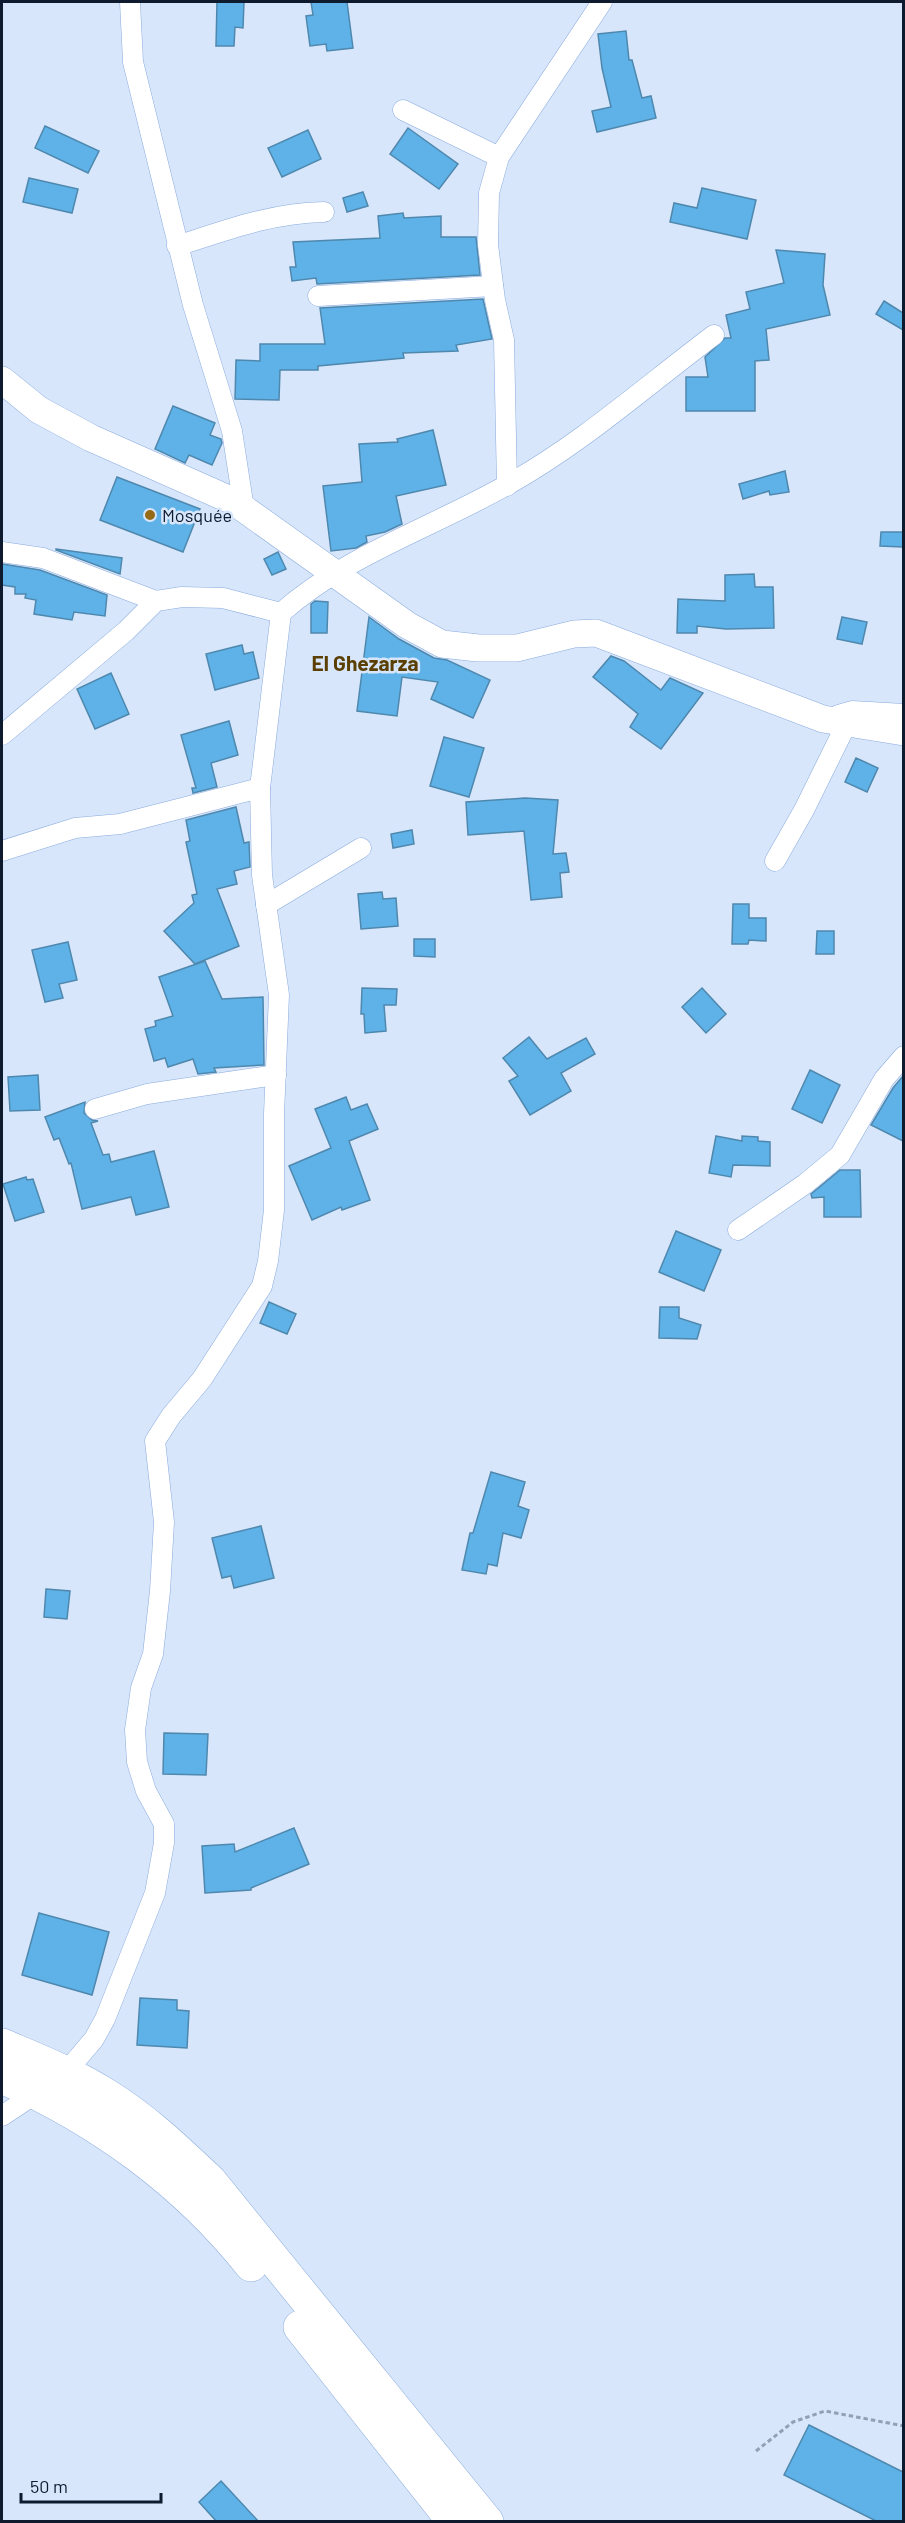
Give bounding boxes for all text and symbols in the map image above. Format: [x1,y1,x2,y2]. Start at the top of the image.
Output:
place label: Mosquée [162,504,232,526]
marker: Mosquée [143,508,157,522]
district label: El Ghezarza [311,650,419,675]
scale bar [21,2466,160,2504]
text: 50 m [30,2475,68,2497]

